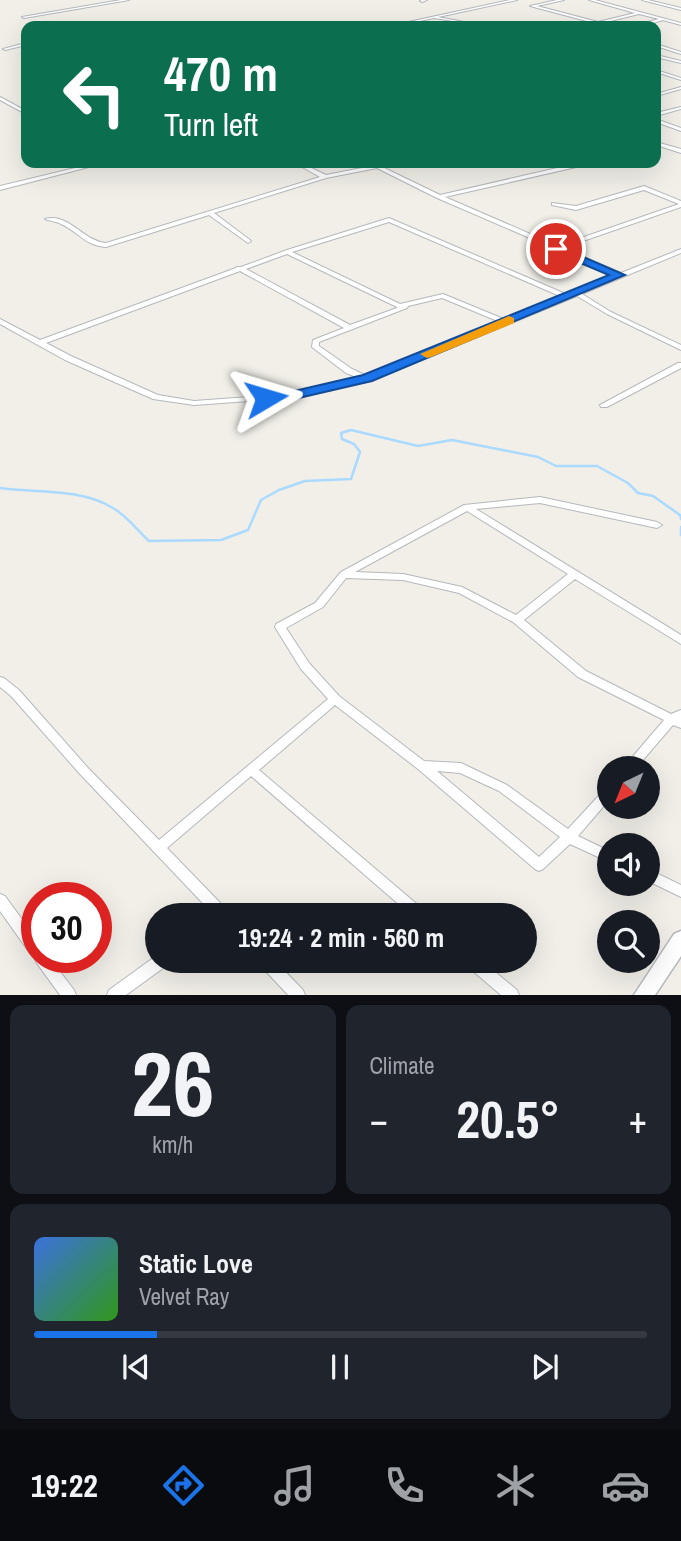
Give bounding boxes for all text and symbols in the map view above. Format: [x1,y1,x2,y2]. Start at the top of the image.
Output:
text: 470 m [164,40,278,106]
icon: left [49,49,140,140]
text: Turn left [164,103,258,146]
pin [526,219,586,279]
icon: arrive [537,230,575,268]
position arrow [229,361,303,435]
north arrow [597,756,660,819]
map controls [597,756,660,973]
button: sound [597,833,660,896]
speed limit sign: 30 [21,882,112,973]
button: search [597,910,660,973]
text: 19:24 · 2 min · 560 m [238,920,444,955]
text: 26 [131,1022,214,1144]
text: Climate [370,1050,434,1081]
text: 20.5° [456,1084,560,1154]
text: − [370,1094,388,1145]
text: + [629,1094,647,1145]
text: km/h [152,1129,193,1160]
text: Static Love [139,1246,253,1281]
text: Velvet Ray [139,1281,229,1312]
icon: previous [117,1348,155,1386]
icon: pause [321,1348,359,1386]
icon: next [526,1348,564,1386]
icon: directions [159,1461,208,1510]
icon: music [270,1461,319,1510]
icon: phone [380,1461,429,1510]
icon: climate [491,1461,540,1510]
icon: car [601,1461,650,1510]
text: 19:22 [31,1464,98,1507]

